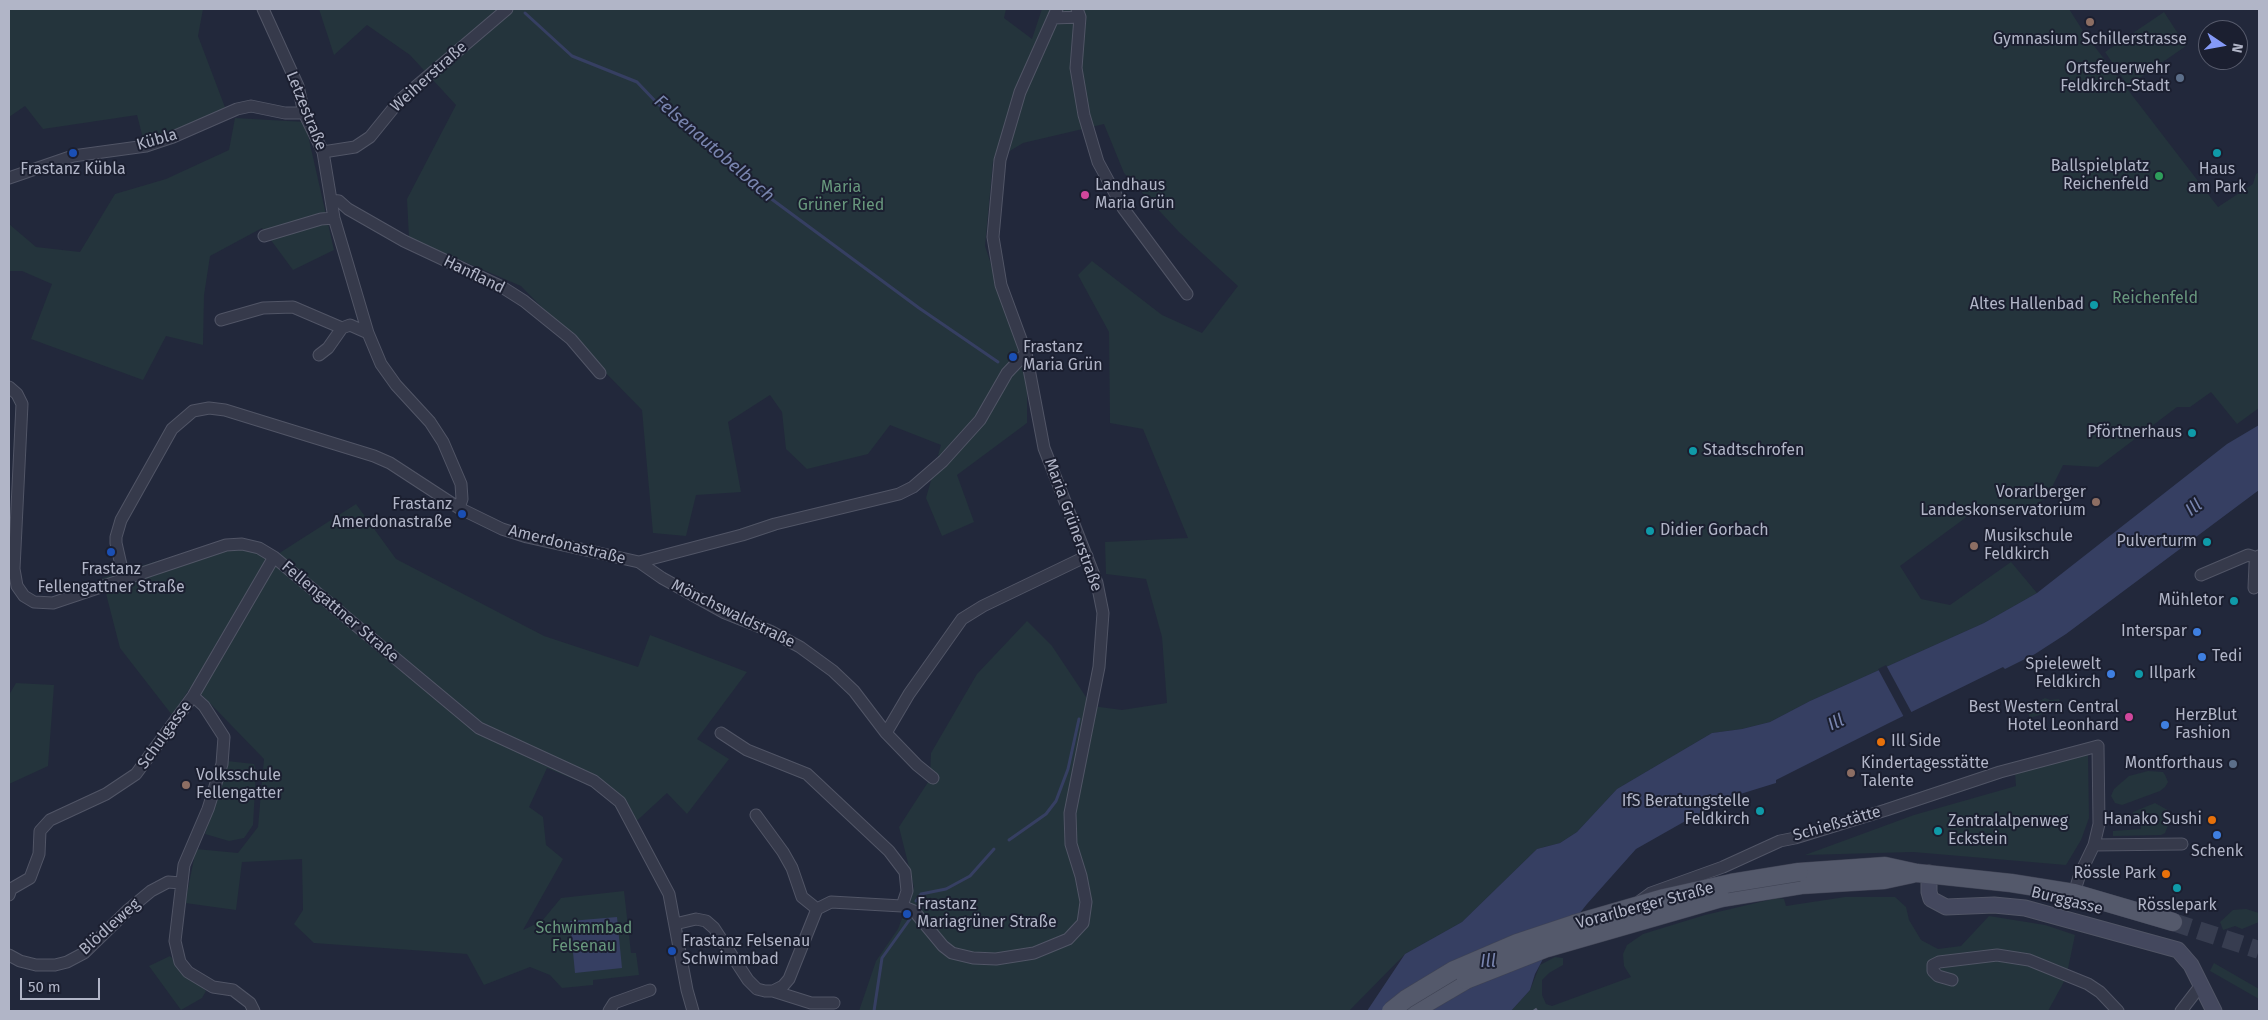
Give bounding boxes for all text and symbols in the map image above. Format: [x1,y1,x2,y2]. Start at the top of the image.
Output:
marker: Gymnasium Schillerstrasse [2084,16,2096,28]
north arrow [2198,20,2248,70]
place label: Gymnasium Schillerstrasse [1993,30,2187,50]
street label: Weiherstraße [387,38,471,116]
text: N [2228,42,2246,54]
place label: Ortsfeuerwehr Feldkirch-Stadt [2060,59,2170,97]
street label: Letzestraße [281,69,331,153]
marker: Ortsfeuerwehr Feldkirch-Stadt [2174,72,2186,84]
water label: Felsenautobelbach [649,91,779,207]
street label: Kübla [134,125,180,155]
marker: Frastanz Kübla [67,147,79,159]
marker: Haus am Park [2211,147,2223,159]
place label: Ballspielplatz Reichenfeld [2051,157,2149,195]
place label: Frastanz Kübla [20,160,126,180]
place label: Haus am Park [2188,160,2246,198]
marker: Ballspielplatz Reichenfeld [2153,170,2165,182]
place label: Landhaus Maria Grün [1095,176,1175,214]
park label: Maria Grüner Ried [798,178,884,216]
marker: Landhaus Maria Grün [1079,189,1091,201]
street label: Hanfland [440,252,508,298]
park label: Reichenfeld [2112,289,2198,309]
place label: Altes Hallenbad [1970,295,2084,315]
marker: Altes Hallenbad [2088,299,2100,311]
place label: Frastanz Maria Grün [1023,338,1103,376]
marker: Frastanz Maria Grün [1007,351,1019,363]
place label: Pförtnerhaus [2087,423,2182,443]
marker: Pförtnerhaus [2186,427,2198,439]
place label: Stadtschrofen [1703,441,1804,461]
marker: Stadtschrofen [1687,445,1699,457]
street label: Maria Grünerstraße [1040,456,1106,594]
place label: Vorarlberger Landeskonservatorium [1920,483,2086,521]
place label: Frastanz Amerdonastraße [332,495,452,533]
water label: Ill [2181,495,2207,521]
marker: Vorarlberger Landeskonservatorium [2090,496,2102,508]
marker: Frastanz Amerdonastraße [456,508,468,520]
street label: Amerdonastraße [507,521,627,569]
place label: Didier Gorbach [1660,521,1769,541]
marker: Didier Gorbach [1644,525,1656,537]
place label: Musikschule Feldkirch [1984,527,2073,565]
place label: Pulverturm [2117,532,2197,552]
marker: Pulverturm [2201,536,2213,548]
marker: Musikschule Feldkirch [1968,540,1980,552]
marker: Frastanz Fellengattner Straße [105,546,117,558]
street label: Fellengattner Straße [277,557,403,667]
place label: Frastanz Fellengattner Straße [37,560,185,598]
street label: Mönchswaldstraße [668,576,798,652]
place label: Mühletor [2158,591,2224,611]
marker: Mühletor [2228,595,2240,607]
place label: Interspar [2121,622,2187,642]
marker: Interspar [2191,626,2203,638]
place label: Tedi [2212,647,2242,667]
marker: Tedi [2196,651,2208,663]
place label: Spielewelt Feldkirch [2026,655,2101,693]
place label: Illpark [2149,664,2196,684]
marker: Spielewelt Feldkirch [2105,668,2117,680]
marker: Illpark [2133,668,2145,680]
street label: Schulgasse [134,697,196,773]
place label: Best Western Central Hotel Leonhard [1968,698,2119,736]
place label: HerzBlut Fashion [2175,706,2237,744]
water label: Ill [1824,710,1848,736]
marker: Best Western Central Hotel Leonhard [2123,711,2135,723]
marker: HerzBlut Fashion [2159,719,2171,731]
place label: Ill Side [1891,732,1941,752]
marker: Ill Side [1875,736,1887,748]
place label: Kindertagesstätte Talente [1861,754,1989,792]
place label: Montforthaus [2125,754,2223,774]
marker: Montforthaus [2227,758,2239,770]
place label: Volksschule Fellengatter [196,766,282,804]
marker: Kindertagesstätte Talente [1845,767,1857,779]
marker: Volksschule Fellengatter [180,779,192,791]
place label: IfS Beratungstelle Feldkirch [1622,792,1750,830]
street label: Schießstätte [1791,802,1883,846]
marker: IfS Beratungstelle Feldkirch [1754,805,1766,817]
place label: Hanako Sushi [2103,810,2202,830]
place label: Zentralalpenweg Eckstein [1948,812,2068,850]
marker: Hanako Sushi [2206,814,2218,826]
marker: Zentralalpenweg Eckstein [1932,825,1944,837]
marker: Schenk [2211,829,2223,841]
place label: Schenk [2191,842,2243,862]
place label: Rössle Park [2073,864,2156,884]
marker: Rössle Park [2160,868,2172,880]
street label: Vorarlberger Straße [1574,878,1716,934]
marker: Rösslepark [2171,882,2183,894]
street label: Burggasse [2029,883,2105,919]
street label: Blödleweg [76,895,144,959]
place label: Frastanz Mariagrüner Straße [917,895,1057,933]
place label: Rösslepark [2137,896,2217,916]
marker: Frastanz Mariagrüner Straße [901,908,913,920]
park label: Schwimmbad Felsenau [536,919,632,957]
place label: Frastanz Felsenau Schwimmbad [682,932,810,970]
marker: Frastanz Felsenau Schwimmbad [666,945,678,957]
water label: Ill [1480,951,1496,973]
scale bar [22,968,102,1000]
text: 50 m [28,978,61,996]

